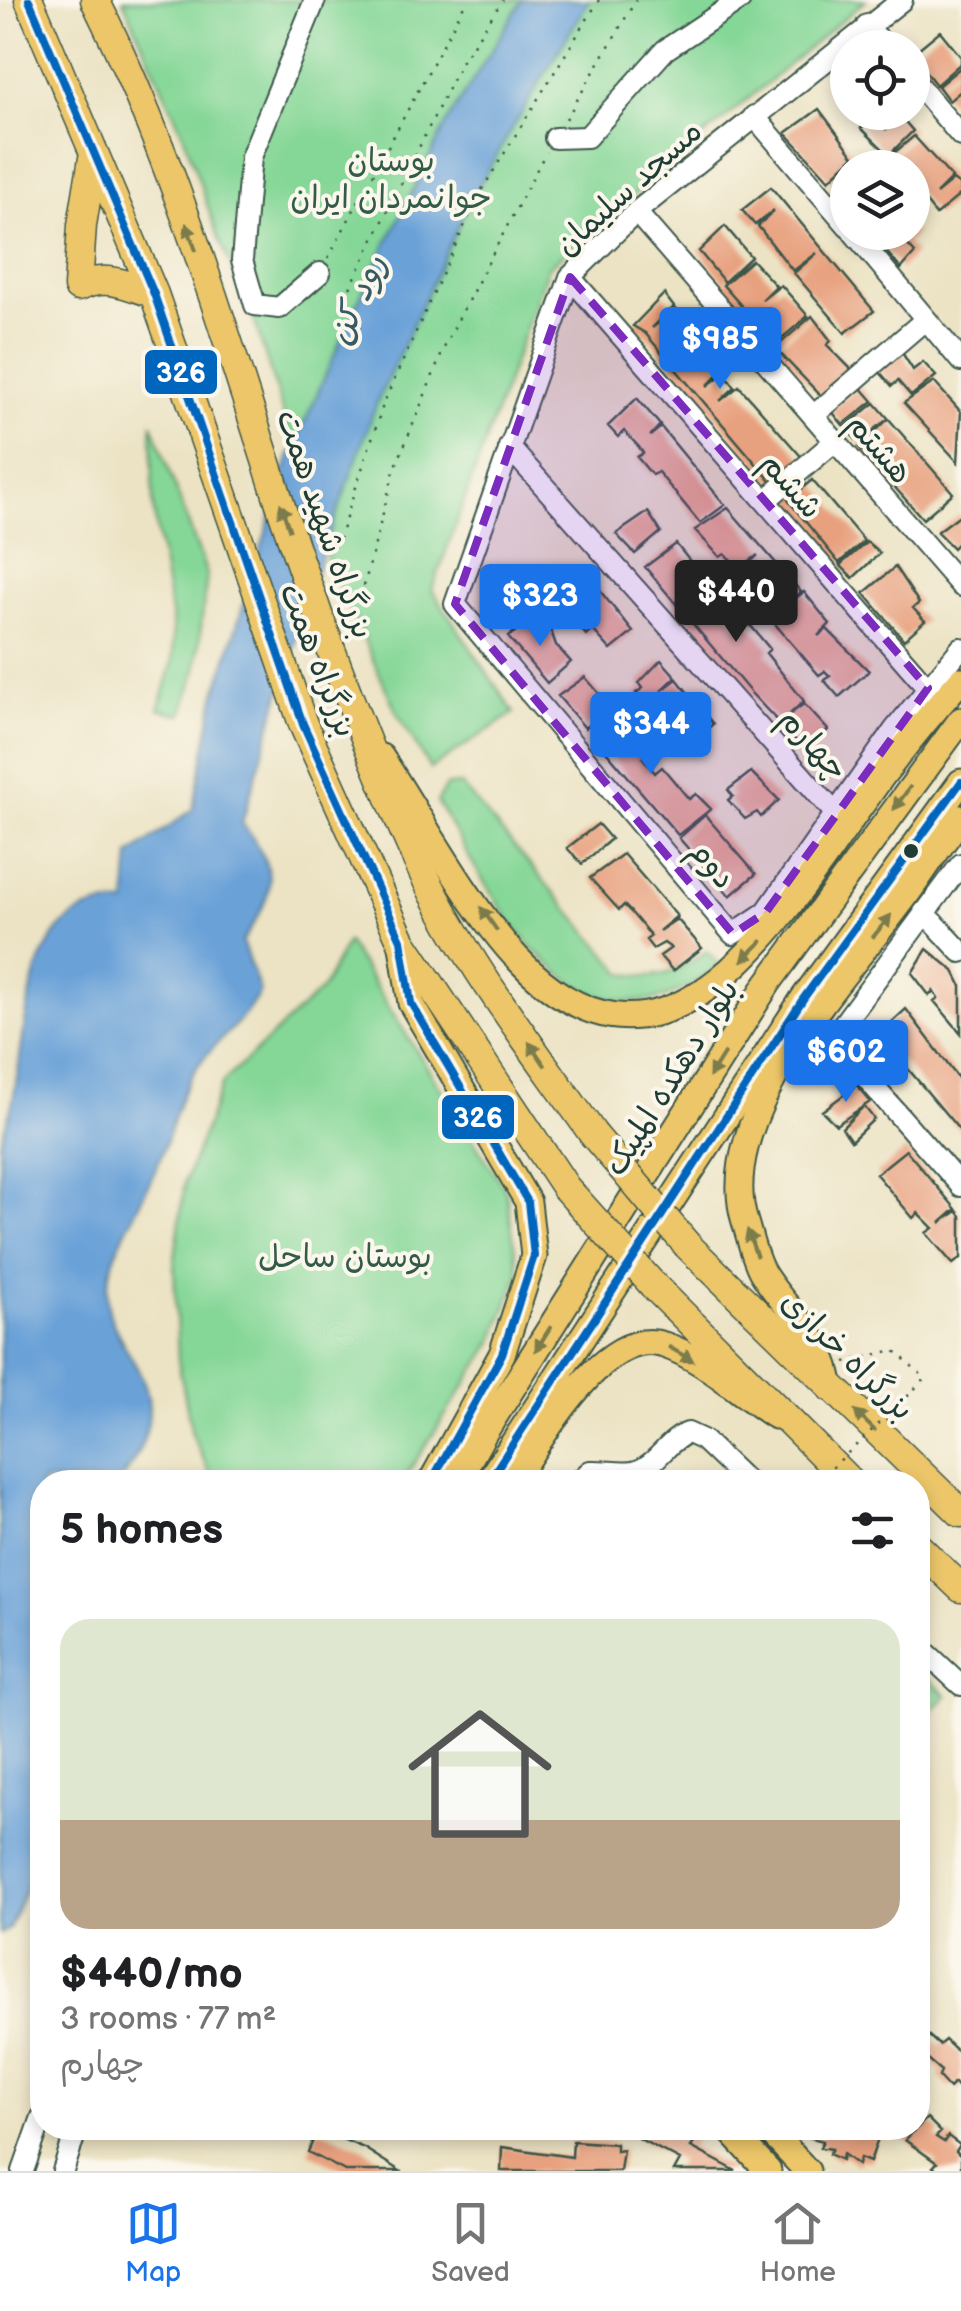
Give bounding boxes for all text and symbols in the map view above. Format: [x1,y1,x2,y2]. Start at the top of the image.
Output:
map controls [830,30,930,250]
button: locate [830,30,930,130]
street label: مسجد سلیمان [547,112,711,264]
park label: بوستان جوانمردان ایران [290,142,492,218]
button: layers [830,150,930,250]
one-way arrow [183,222,198,252]
water label: رود کن [318,248,397,351]
pin: $985 [661,307,779,392]
text: $985 [681,320,759,359]
line badge: 326 [143,348,219,396]
text: 326 [156,357,206,390]
street label: بزرگراه شهید همت [267,405,382,644]
street label: هشتم [835,406,920,494]
street label: ششم [749,445,830,529]
one-way arrow [276,502,291,532]
pin: $440 [677,560,795,645]
pin: $323 [481,564,599,649]
text: $440 [697,573,775,612]
text: $323 [502,577,578,616]
street label: بزرگراه همت [270,578,365,743]
pin: $344 [592,692,710,777]
street label: چهارم [768,701,856,791]
text: $344 [612,705,690,744]
one-way arrow [892,785,912,811]
street label: دوم [677,833,744,900]
unlabelled marker [901,841,921,861]
one-way arrow [480,905,499,932]
one-way arrow [871,914,892,939]
one-way arrow [741,938,764,962]
street label: بلوار دهکده المپیک [596,972,748,1183]
pin: $602 [787,1020,905,1105]
text: $602 [806,1033,886,1072]
one-way arrow [528,1040,547,1067]
one-way arrow [708,1051,726,1078]
line badge: 326 [440,1093,516,1141]
text: 326 [453,1102,503,1135]
one-way arrow [744,1228,759,1258]
park label: بوستان ساحل [258,1238,432,1277]
street label: بزرگراه خرازی [772,1283,922,1429]
one-way arrow [534,1325,552,1353]
one-way arrow [667,1345,696,1362]
one-way arrow [853,1410,877,1433]
icon: filters [845,1503,900,1558]
text: 5 homes [60,1505,223,1556]
icon: home [390,1684,570,1864]
text: $440/mo [60,1949,243,2000]
text: 3 rooms · 77 m² [60,2000,276,2039]
text: چهارم [60,2045,144,2084]
tab: Map [125,2196,181,2289]
tab: Saved [431,2196,510,2289]
tab: Home [760,2196,836,2289]

